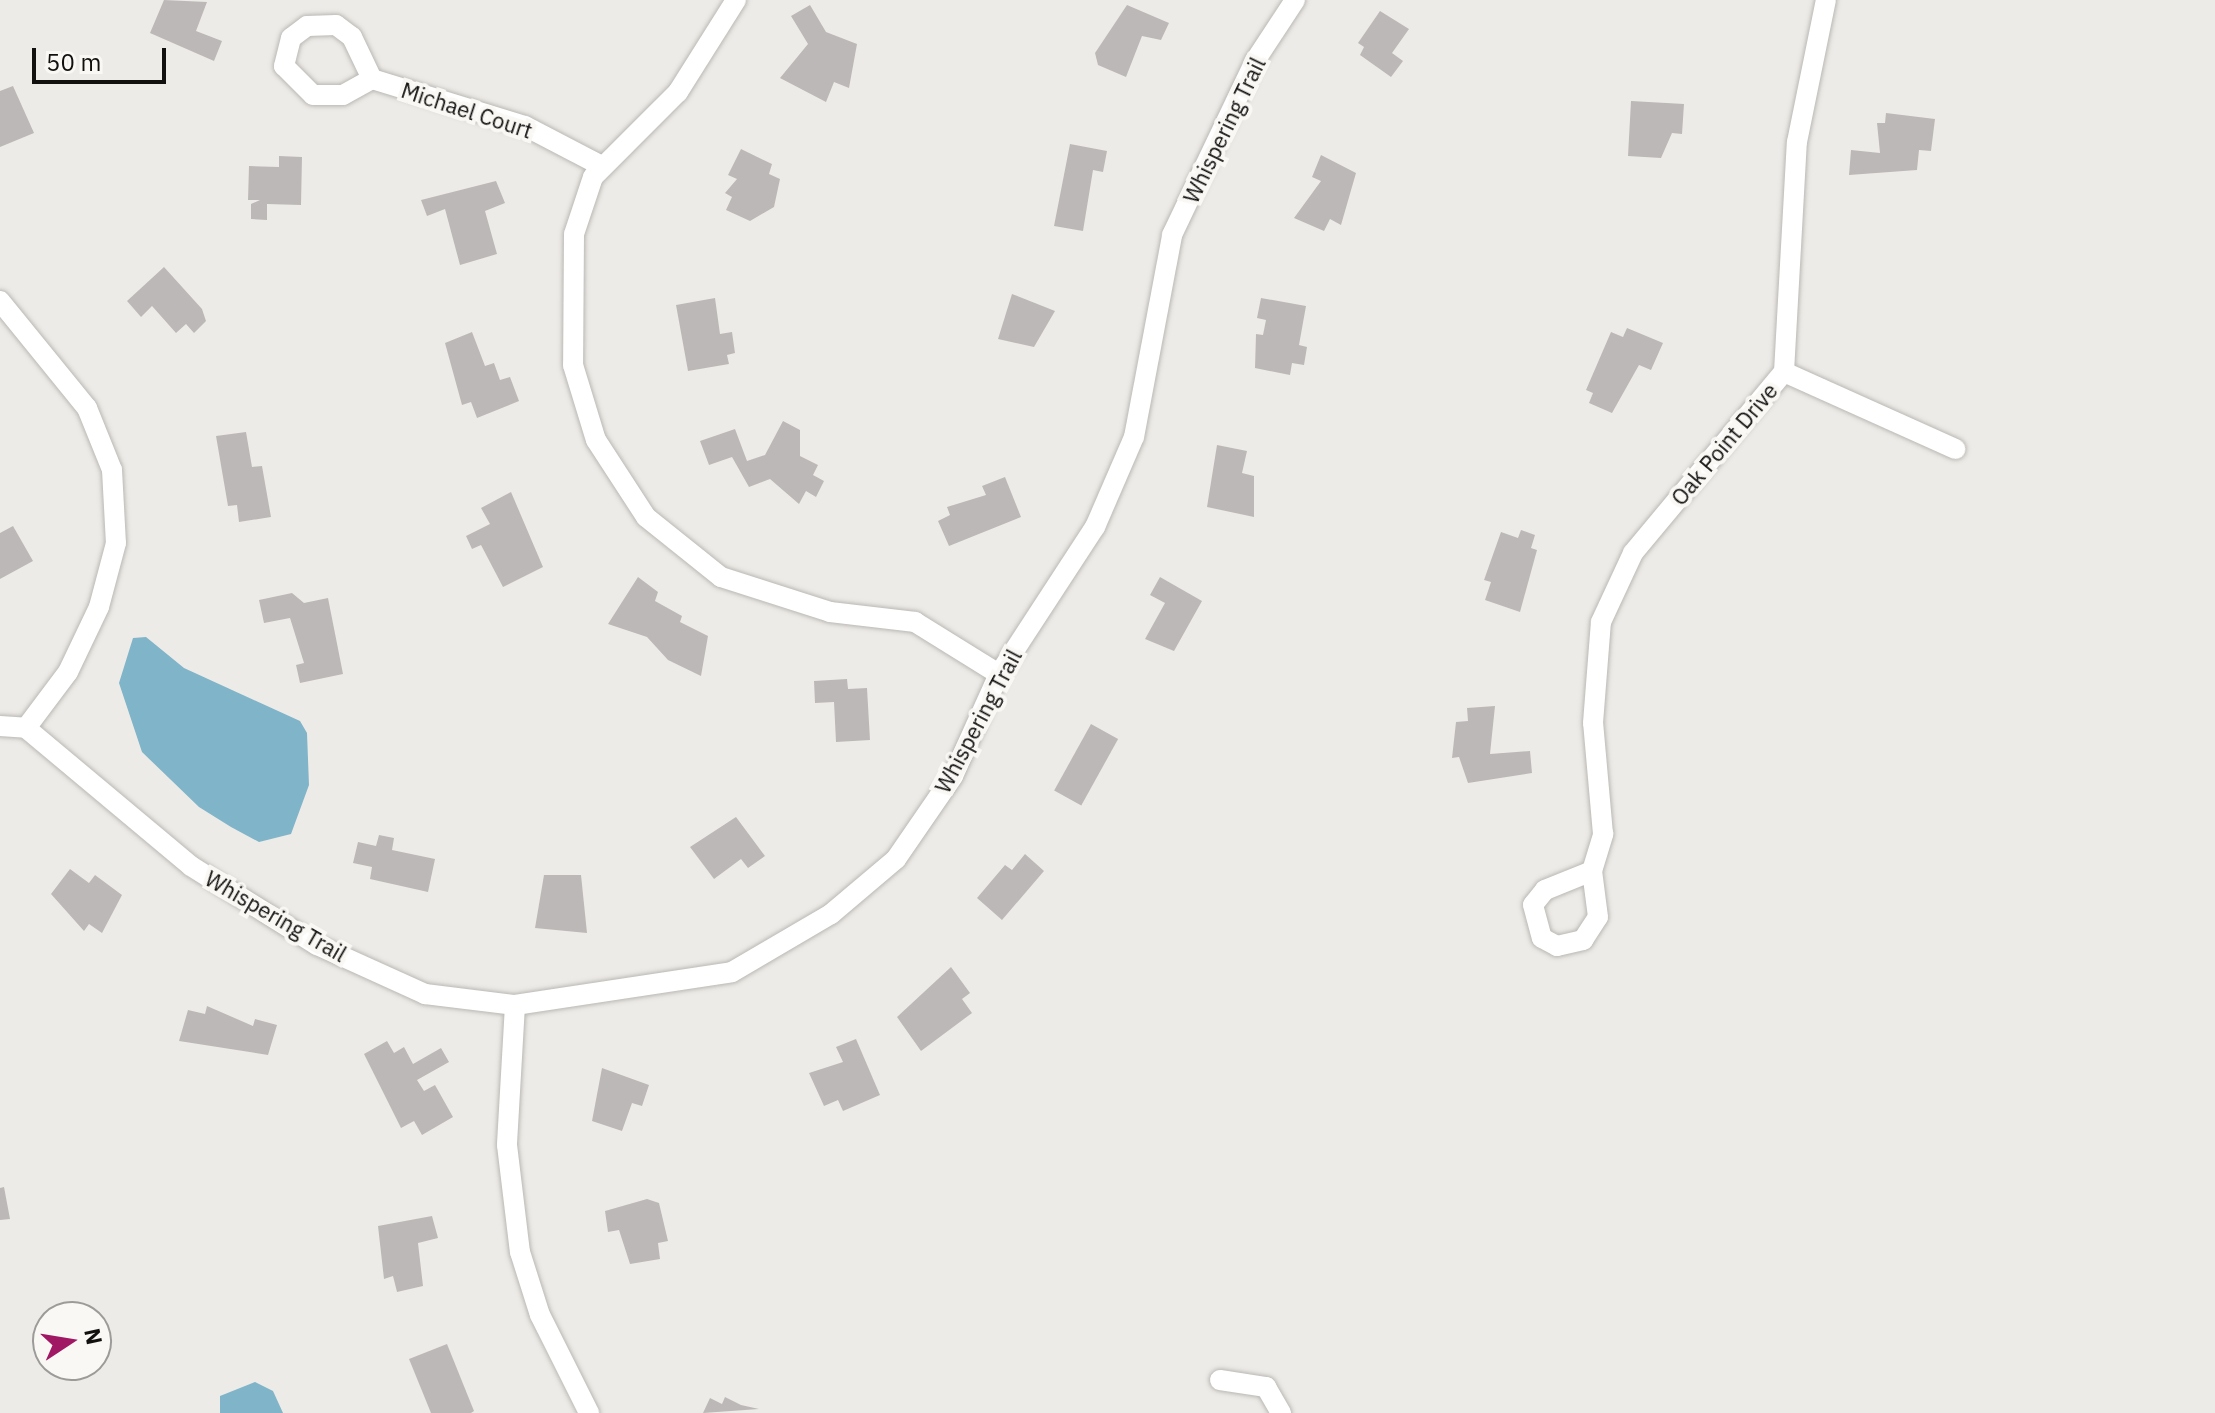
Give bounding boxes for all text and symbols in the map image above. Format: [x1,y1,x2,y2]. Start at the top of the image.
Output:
scale bar [36,32,170,82]
text: 50 m [46,46,101,78]
street label: Whispering Trail [1177,53,1271,207]
street label: Michael Court [398,76,536,144]
street label: Oak Point Drive [1665,378,1783,510]
street label: Whispering Trail [929,645,1027,797]
street label: Whispering Trail [201,865,351,967]
north arrow [32,1301,112,1381]
text: N [78,1326,110,1347]

